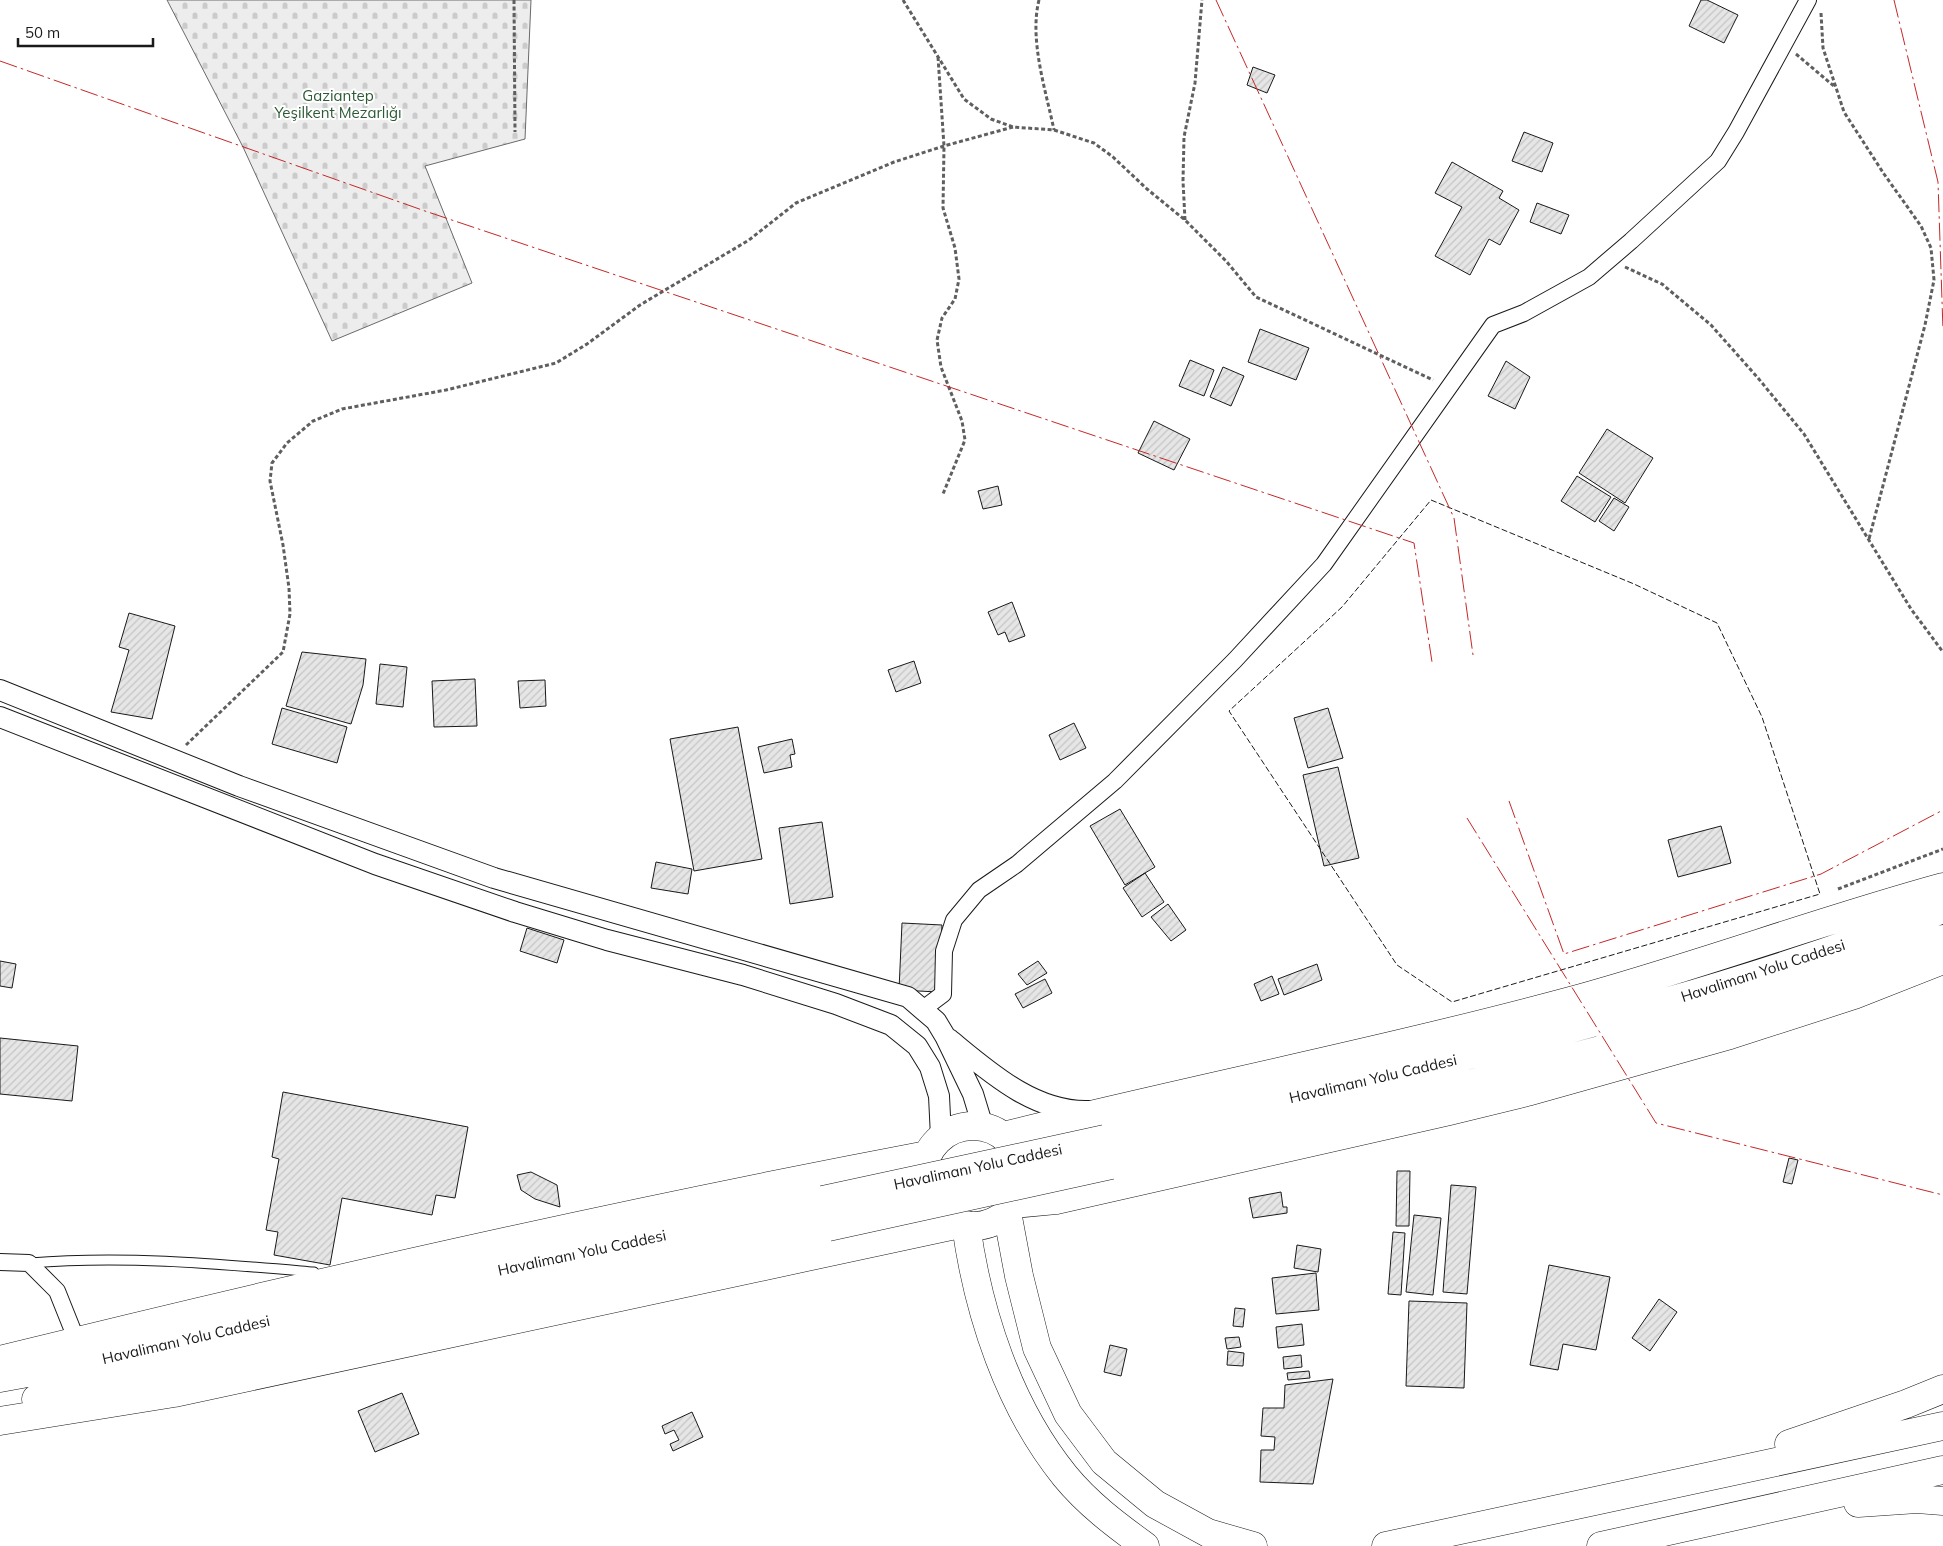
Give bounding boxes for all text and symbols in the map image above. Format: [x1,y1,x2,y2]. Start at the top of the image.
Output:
scale bar [18,15,152,47]
text: 50 m [25,23,60,42]
park label: Gaziantep Yeşilkent Mezarlığı [273,86,402,122]
street label: Havalimanı Yolu Caddesi [1678,935,1847,1006]
street label: Havalimanı Yolu Caddesi [1287,1050,1459,1107]
street label: Havalimanı Yolu Caddesi [892,1139,1064,1194]
street label: Havalimanı Yolu Caddesi [496,1225,668,1280]
street label: Havalimanı Yolu Caddesi [100,1311,272,1368]

